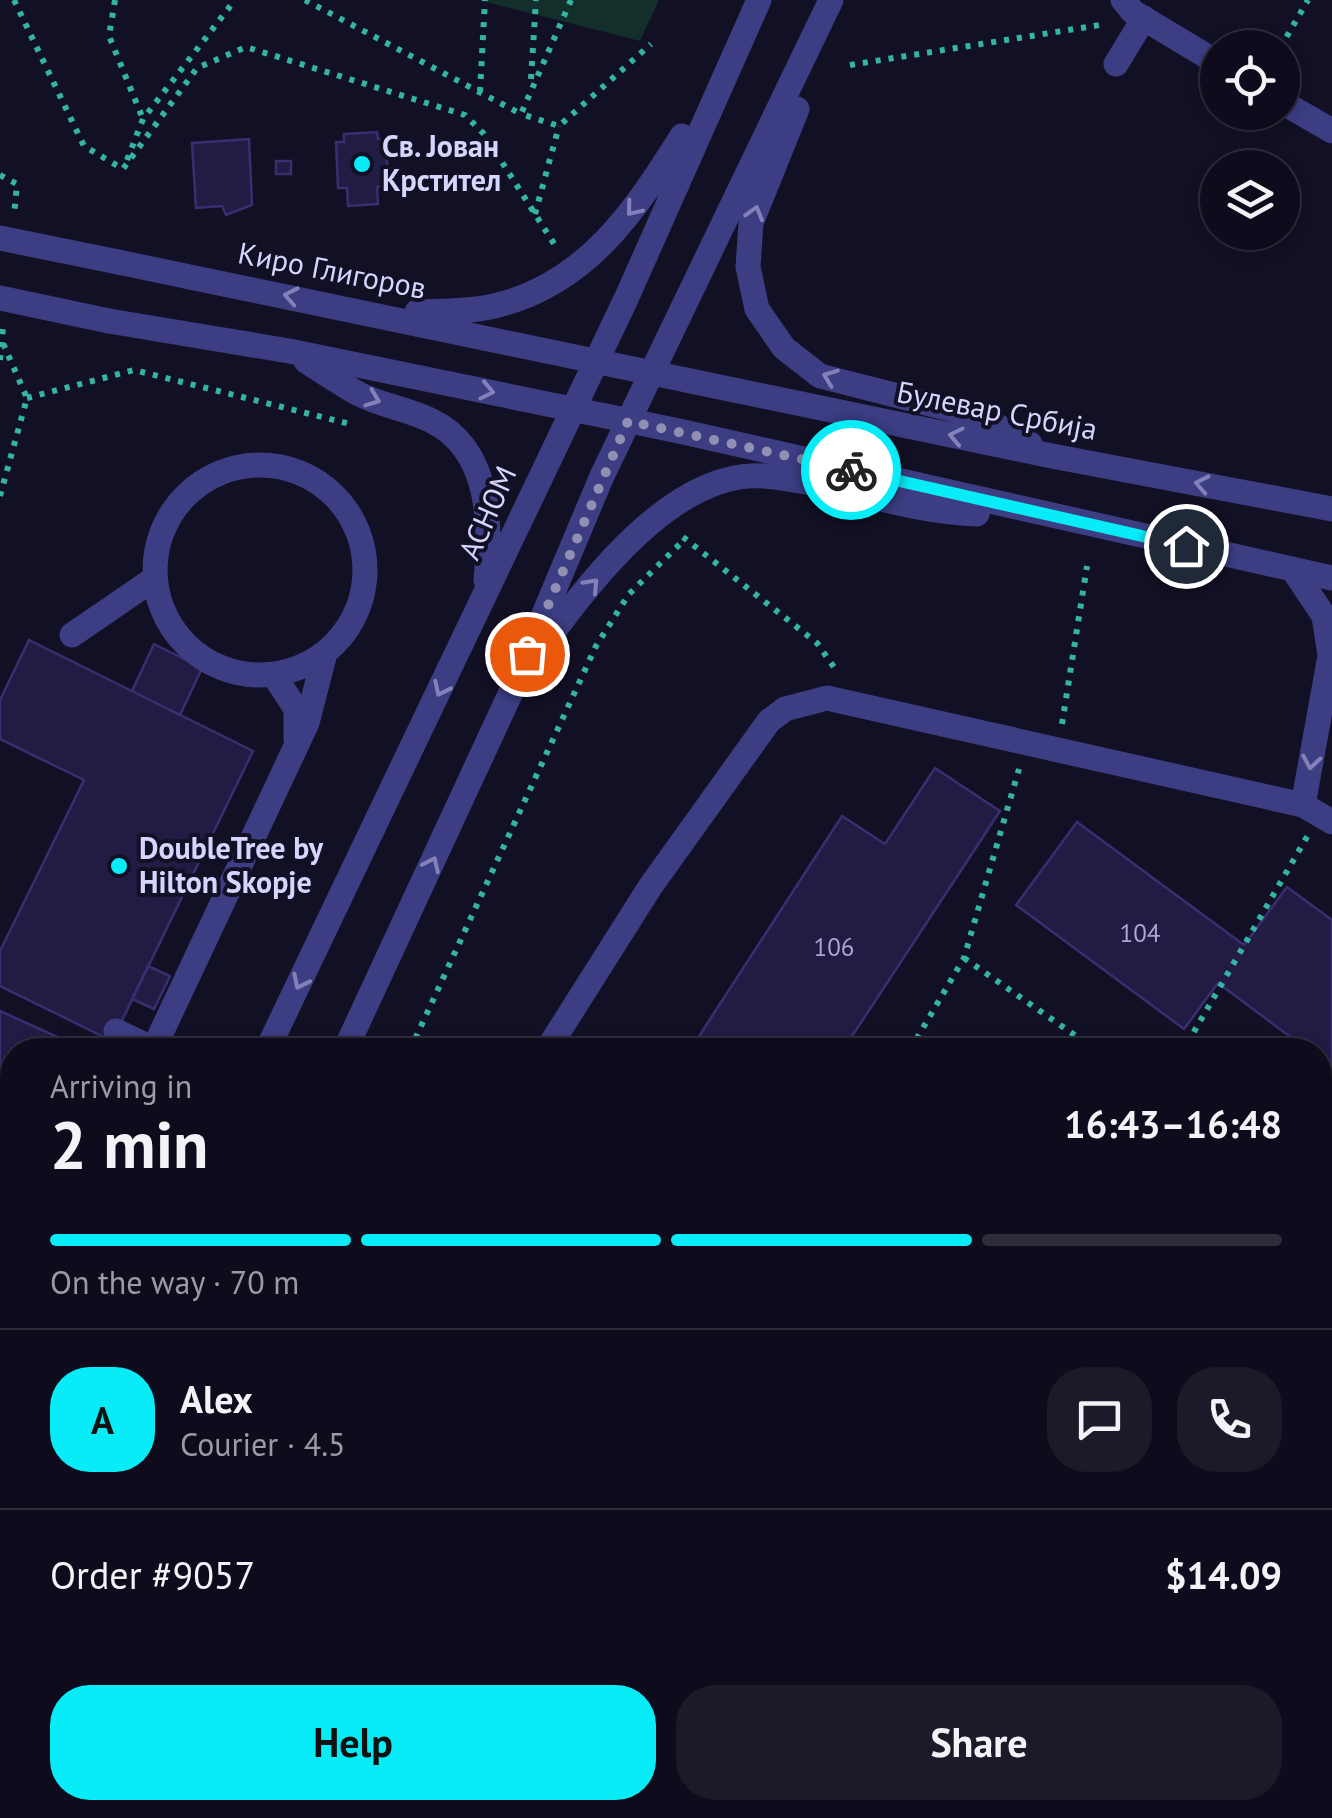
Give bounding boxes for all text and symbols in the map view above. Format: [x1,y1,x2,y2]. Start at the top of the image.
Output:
map controls [1200,30,1300,250]
button: locate [1200,30,1300,130]
place label: Св. Јован Крстител [382,126,501,199]
button: layers [1200,150,1300,250]
marker: Св. Јован Крстител [351,153,373,175]
one-way arrow [627,197,645,215]
one-way arrow [743,205,764,222]
street label: Киро Глигоров [235,232,430,307]
one-way arrow [283,286,300,307]
one-way arrow [822,369,840,389]
street label: Булевар Србија [894,371,1101,448]
one-way arrow [478,380,495,401]
one-way arrow [363,387,381,407]
courier [801,420,901,520]
one-way arrow [948,427,965,448]
icon: bike [824,443,879,498]
street label: АСНОМ [449,460,524,565]
one-way arrow [1194,474,1210,495]
pin [1144,504,1229,589]
icon: home [1159,519,1214,574]
one-way arrow [580,578,598,596]
pin [485,612,570,697]
icon: bag [500,627,555,682]
one-way arrow [434,679,454,697]
one-way arrow [1301,754,1322,770]
place label: DoubleTree by Hilton Skopje [139,828,324,901]
marker: DoubleTree by Hilton Skopje [108,855,130,877]
one-way arrow [419,856,439,874]
house number: 104 [1120,917,1161,949]
house number: 106 [814,931,854,963]
one-way arrow [293,971,313,989]
text: Arriving in [50,1065,192,1107]
text: 16:43–16:48 [1064,1099,1282,1148]
text: 2 min [50,1102,209,1186]
text: On the way · 70 m [50,1261,299,1303]
button: chat [1047,1367,1152,1472]
button: phone [1177,1367,1282,1472]
text: Alex [180,1374,253,1423]
text: A [91,1395,114,1444]
text: Courier · 4.5 [180,1423,346,1465]
text: Order #9057 [50,1550,255,1599]
text: $14.09 [1165,1550,1282,1599]
button: Help [50,1685,656,1800]
button: Share [676,1685,1282,1800]

